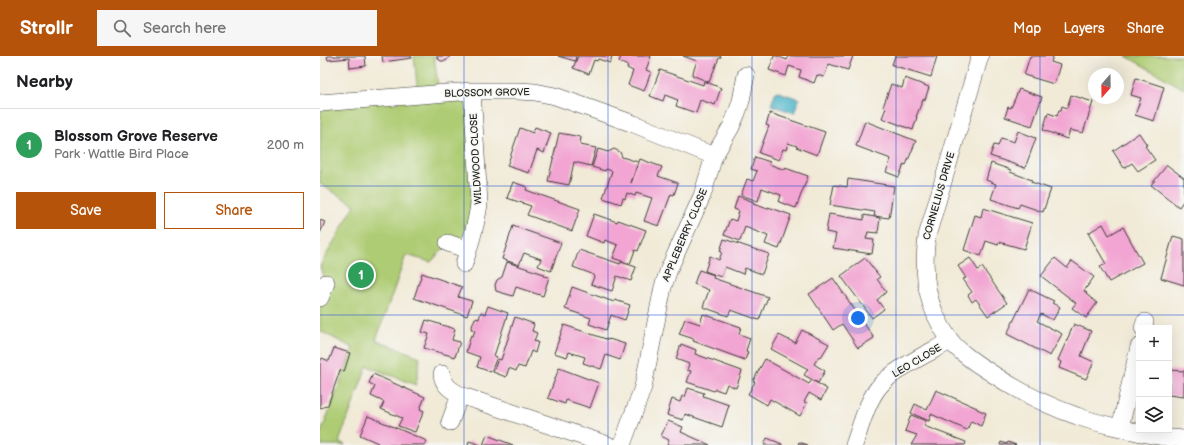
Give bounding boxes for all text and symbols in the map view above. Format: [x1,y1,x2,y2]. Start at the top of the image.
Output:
search box [97,10,377,46]
text: Strollr [20,17,73,40]
icon: search [111,17,133,39]
text: Search here [143,19,226,38]
text: Map [1013,20,1041,37]
text: Layers [1063,20,1105,37]
text: Share [1127,20,1164,37]
north arrow [1088,68,1124,104]
text: Nearby [16,72,73,92]
street label: BLOSSOM GROVE [444,86,530,100]
street label: WILDWOOD CLOSE [468,113,484,205]
text: Blossom Grove Reserve [54,127,218,146]
text: 1 [26,137,32,153]
text: 200 m [267,137,304,153]
text: Park · Wattle Bird Place [54,146,189,162]
street label: CORNELIUS DRIVE [921,150,957,241]
street label: APPLEBERRY CLOSE [660,186,710,283]
button: Save [16,192,156,229]
button: Share [164,192,304,229]
pin: 1 [348,260,374,290]
your location [848,308,868,328]
map controls [1136,325,1172,433]
button: + [1136,325,1172,361]
street label: LEO CLOSE [890,341,944,380]
button: − [1136,361,1172,397]
button: layers [1136,397,1172,433]

